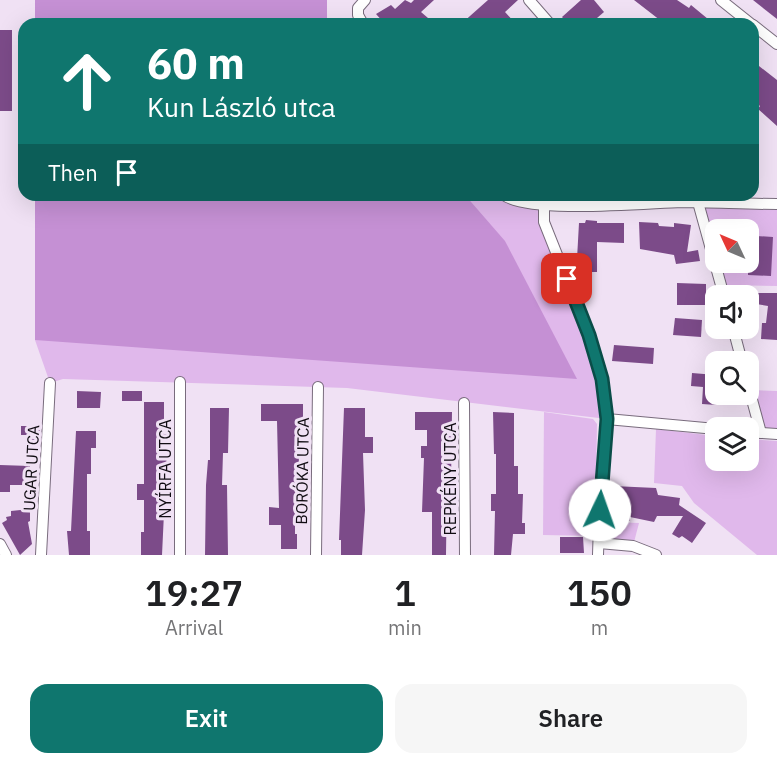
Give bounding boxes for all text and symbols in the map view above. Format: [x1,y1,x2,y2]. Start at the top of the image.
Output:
text: 60 m [147,36,245,91]
icon: ahead [48,42,126,120]
text: Kun László utca [147,89,336,124]
icon: arrive [110,156,143,189]
text: Then [48,158,98,187]
north arrow [705,219,759,273]
map controls [705,219,759,471]
pin [541,253,592,304]
icon: arrive [550,262,583,295]
button: sound [705,285,759,339]
button: search [705,351,759,405]
street label: BORÓKA UTCA [290,417,313,525]
button: layers [705,417,759,471]
street label: NYÍRFA UTCA [154,419,175,519]
street label: REPKÉNY UTCA [439,422,460,536]
street label: UGAR UTCA [19,424,43,512]
position arrow [568,478,632,542]
text: 19:27 [145,569,243,616]
text: 1 [394,569,416,616]
text: 150 [567,569,632,616]
text: Arrival [165,614,223,641]
text: min [388,614,422,641]
text: m [591,614,608,641]
button: Exit [30,684,383,753]
button: Share [395,684,747,753]

